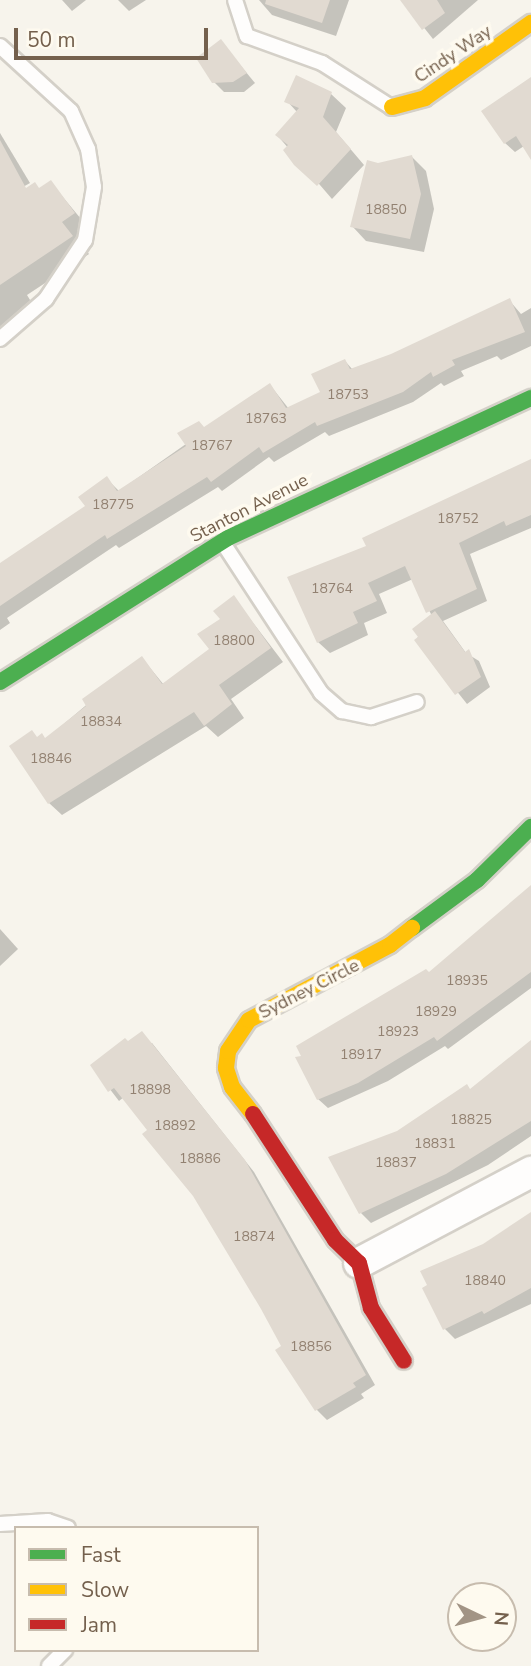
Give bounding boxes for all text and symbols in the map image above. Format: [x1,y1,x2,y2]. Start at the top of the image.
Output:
scale bar [18,14,212,58]
street label: Cindy Way [410,20,496,88]
text: 50 m [27,26,76,54]
house number: 18850 [365,202,407,218]
house number: 18753 [327,387,369,403]
house number: 18763 [245,411,287,427]
house number: 18767 [191,438,233,454]
street label: Stanton Avenue [186,469,312,547]
house number: 18775 [92,497,134,513]
house number: 18752 [437,511,479,527]
house number: 18764 [311,581,353,597]
house number: 18800 [213,633,255,649]
house number: 18834 [80,714,122,730]
house number: 18846 [30,751,72,767]
street label: Sydney Circle [255,954,363,1024]
house number: 18935 [446,973,488,989]
house number: 18929 [415,1004,457,1020]
house number: 18923 [377,1024,419,1040]
house number: 18917 [340,1047,382,1063]
house number: 18898 [129,1082,171,1098]
house number: 18825 [450,1112,492,1128]
house number: 18892 [154,1118,196,1134]
house number: 18831 [414,1136,456,1152]
house number: 18886 [179,1151,221,1167]
house number: 18837 [375,1155,417,1171]
house number: 18874 [233,1229,275,1245]
house number: 18840 [464,1273,506,1289]
house number: 18856 [290,1339,332,1355]
legend [14,1526,259,1652]
text: Fast [81,1541,121,1569]
text: Slow [81,1576,129,1604]
north arrow [447,1582,517,1652]
text: N [487,1610,514,1627]
text: Jam [81,1611,117,1639]

